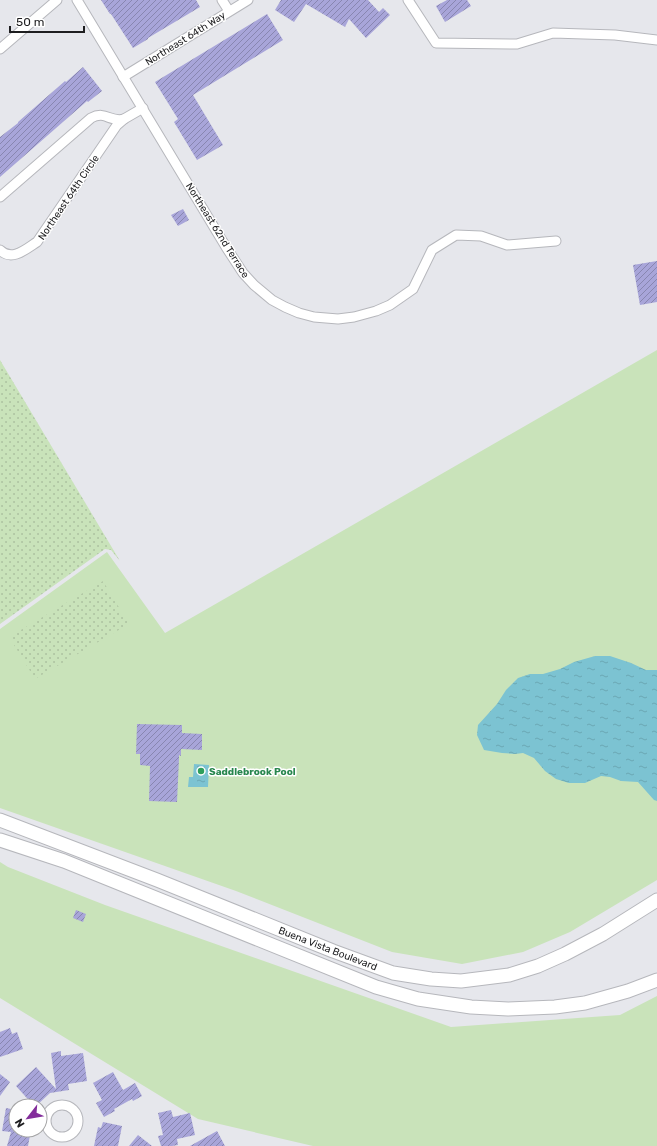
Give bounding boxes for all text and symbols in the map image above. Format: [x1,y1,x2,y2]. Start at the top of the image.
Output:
scale bar [10,8,84,34]
street label: Northeast 64th Way [143,9,228,68]
text: 50 m [16,15,44,29]
street label: Northeast 64th Circle [36,152,102,242]
street label: Northeast 62nd Terrace [183,181,252,281]
marker: Saddlebrook Pool [196,766,206,776]
place label: Saddlebrook Pool [209,766,296,778]
street label: Buena Vista Boulevard [277,925,379,973]
north arrow [8,1098,48,1138]
text: N [12,1116,27,1130]

